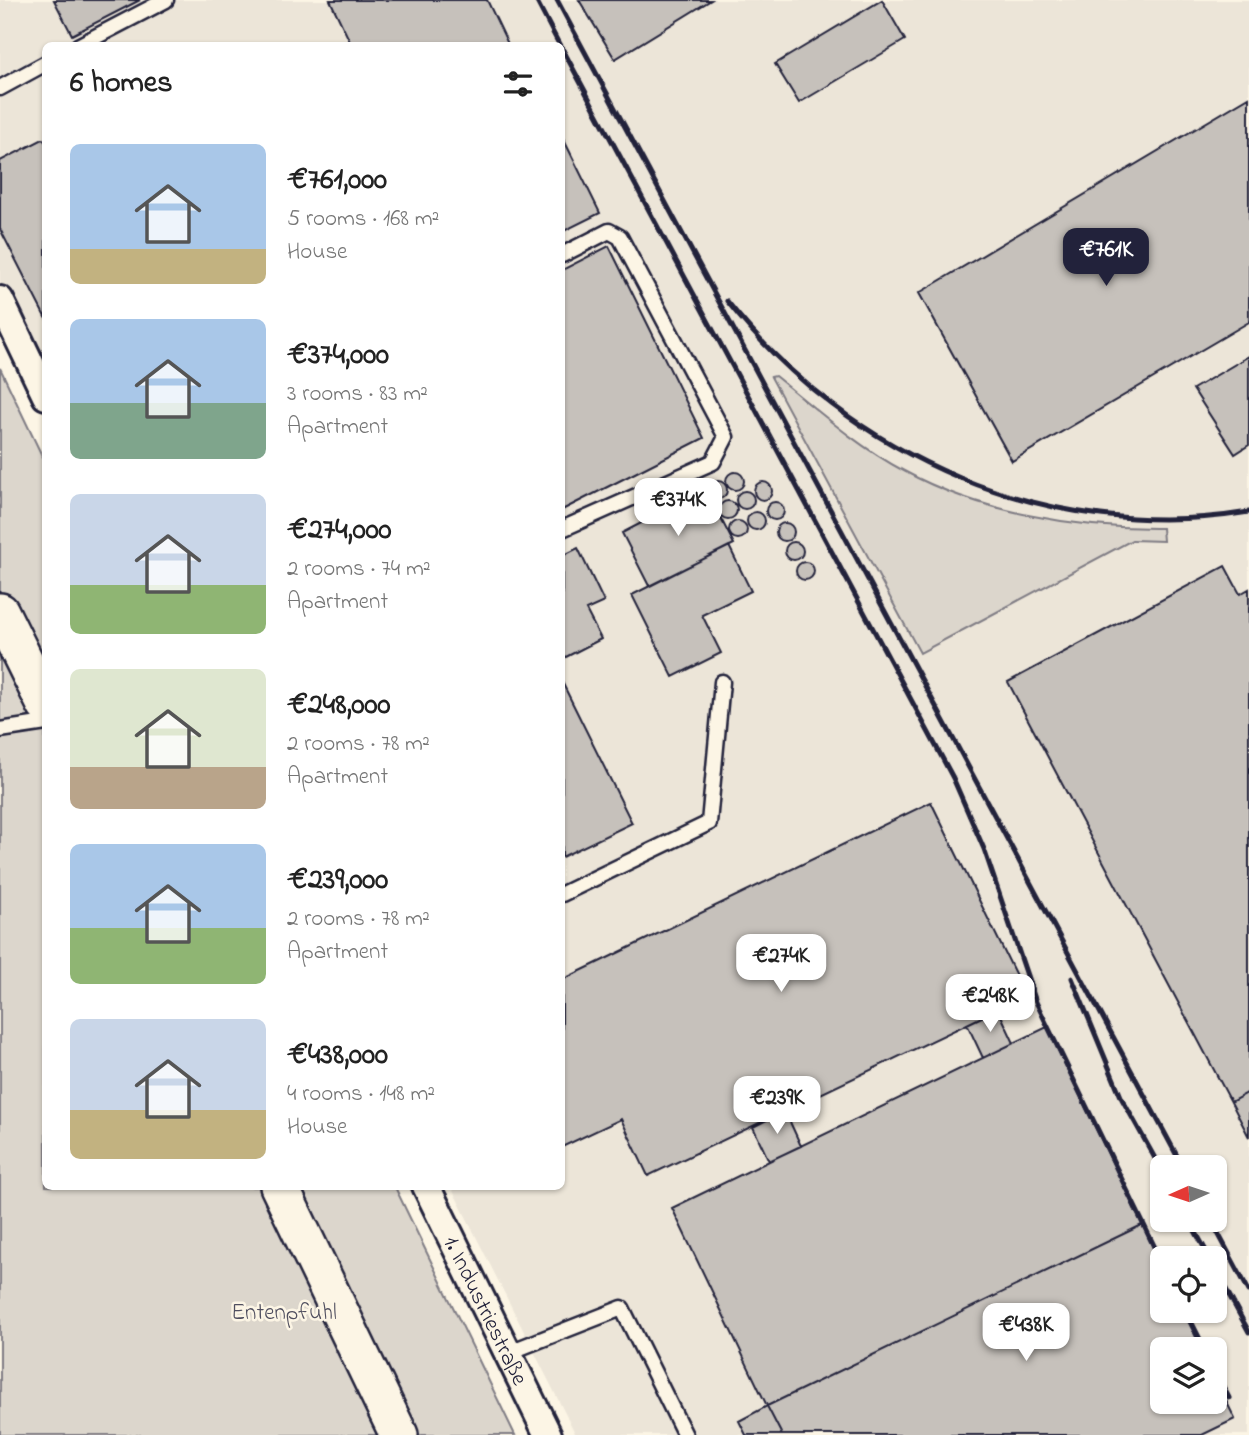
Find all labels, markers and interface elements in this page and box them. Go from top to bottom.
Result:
text: 6 homes [70,62,173,106]
icon: filters [499,65,537,103]
text: €761,000 [287,159,387,203]
icon: home [126,172,210,256]
text: 5 rooms · 168 m² [287,203,439,236]
pin: €761K [1057,229,1155,288]
text: €761K [1079,234,1133,267]
text: House [287,236,347,269]
text: €374,000 [287,334,389,378]
icon: home [126,347,210,431]
text: 3 rooms · 83 m² [287,378,428,411]
text: Apartment [287,411,388,444]
pin: €374K [629,478,727,538]
text: €374K [650,484,706,517]
text: €274,000 [287,509,392,553]
icon: home [126,522,210,606]
text: 2 rooms · 74 m² [287,553,431,586]
text: Apartment [287,586,388,619]
text: €248,000 [287,684,390,728]
icon: home [126,697,210,781]
text: 2 rooms · 78 m² [287,728,430,761]
text: Apartment [287,761,388,794]
text: €239,000 [287,859,388,903]
icon: home [126,872,210,956]
text: 2 rooms · 78 m² [287,903,430,936]
pin: €274K [732,934,830,994]
text: Apartment [287,936,388,969]
text: €274K [752,940,810,973]
pin: €248K [941,974,1039,1034]
text: €248K [962,980,1018,1013]
text: €438,000 [287,1034,388,1078]
icon: home [126,1047,210,1131]
pin: €239K [728,1076,826,1136]
text: 4 rooms · 148 m² [287,1078,435,1111]
text: €239K [749,1082,805,1115]
text: House [287,1111,347,1144]
north arrow [1150,1155,1227,1232]
map controls [1150,1155,1227,1414]
street label: 1. Industriestraße [434,1231,535,1392]
button: locate [1150,1246,1227,1323]
park label: Entenpfuhl [231,1297,337,1330]
pin: €438K [977,1304,1075,1363]
text: €438K [999,1309,1053,1342]
button: layers [1150,1337,1227,1414]

